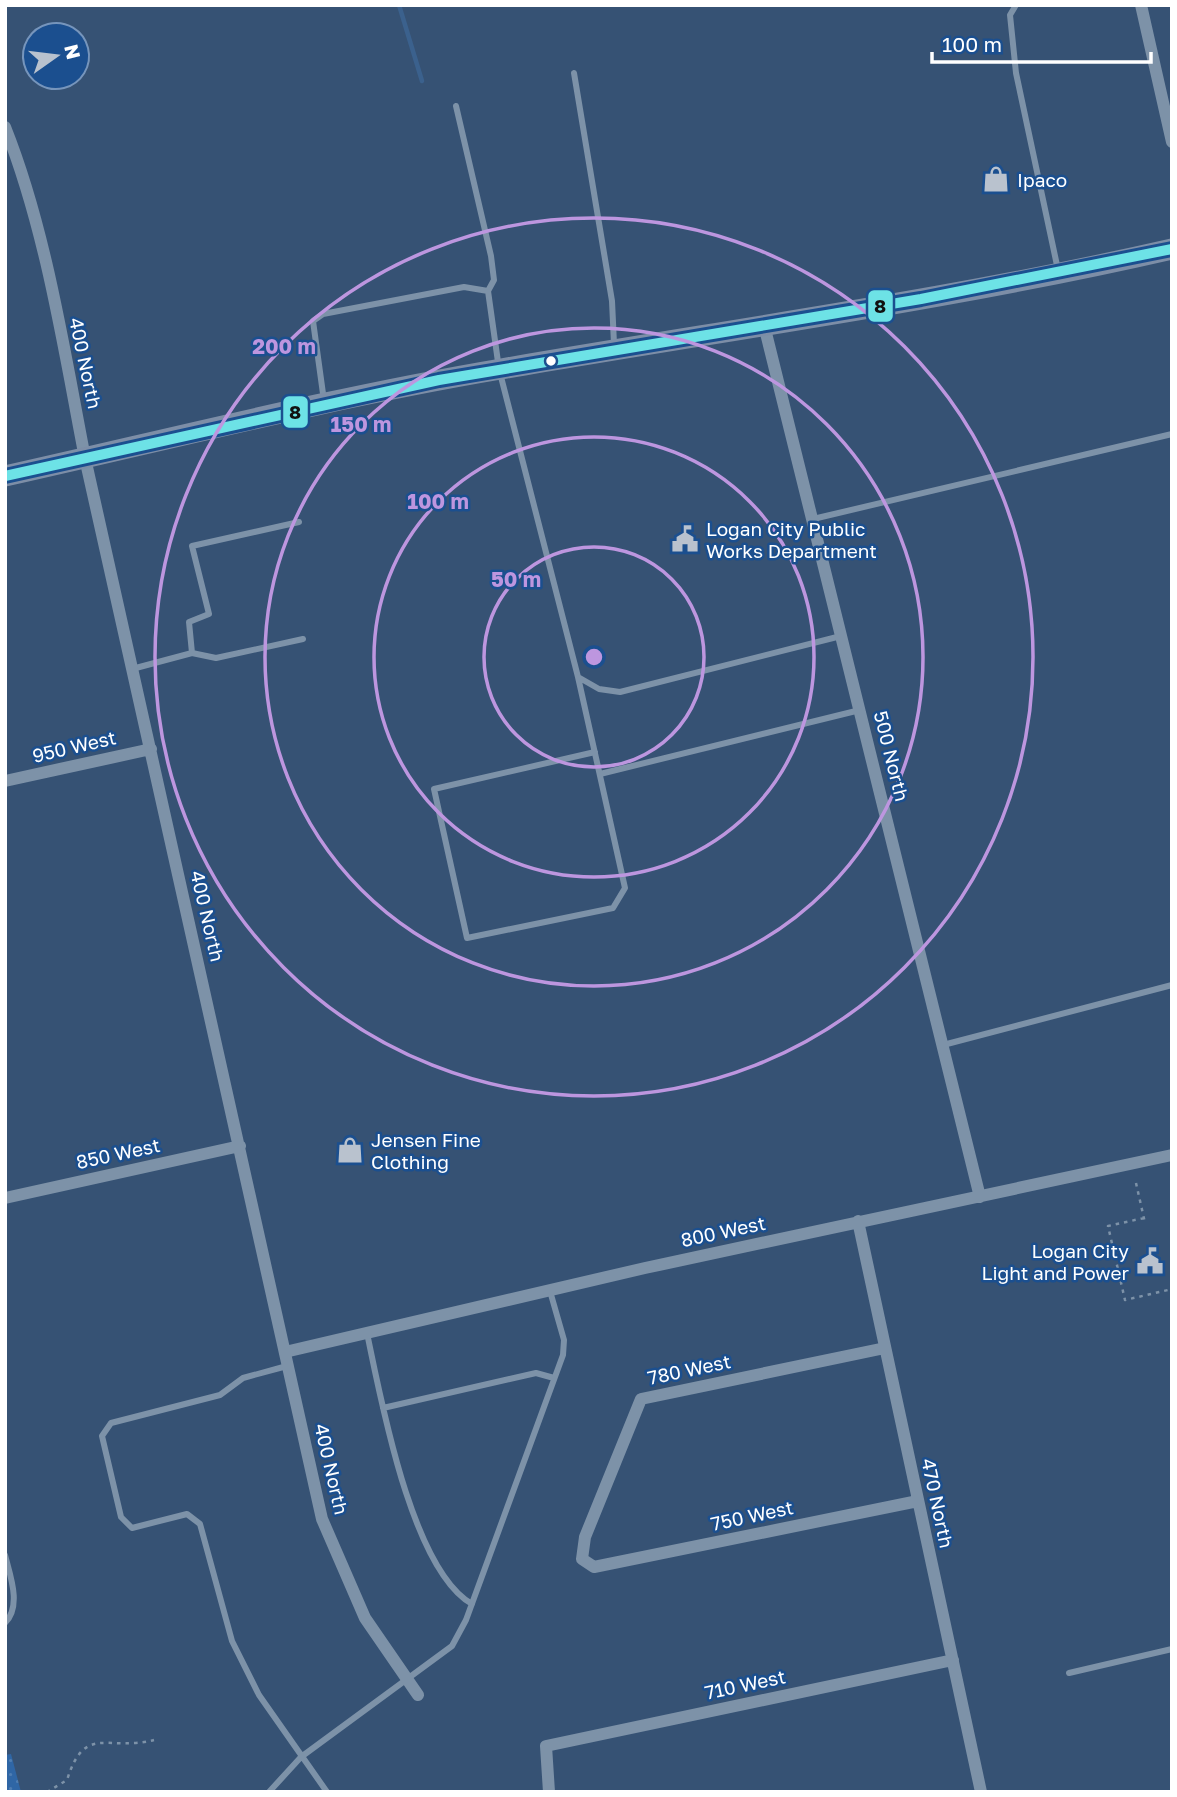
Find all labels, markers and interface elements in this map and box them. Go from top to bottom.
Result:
north arrow [21,21,91,91]
scale bar [932,21,1151,65]
text: 100 m [942,31,1002,57]
text: N [60,42,86,62]
shop icon: Ipaco [981,164,1011,194]
place label: Ipaco [1017,168,1067,191]
line badge: 8 [867,289,894,323]
text: 8 [874,294,886,317]
street label: 400 North [65,315,107,411]
text: 200 m [252,333,316,359]
unlabelled marker [544,354,558,368]
line badge: 8 [282,395,309,429]
text: 8 [289,400,301,423]
text: 150 m [331,411,391,437]
text: 100 m [407,488,469,514]
place label: Logan City Public Works Department [706,517,877,562]
public building icon: Logan City Public Works Department [670,524,700,554]
text: 50 m [491,566,541,592]
centre of rings [582,645,606,669]
street label: 500 North [870,708,914,804]
street label: 950 West [30,725,118,767]
street label: 400 North [186,868,230,964]
place label: Jensen Fine Clothing [371,1128,481,1173]
street label: 850 West [74,1133,162,1173]
shop icon: Jensen Fine Clothing [335,1135,365,1165]
street label: 800 West [679,1211,767,1251]
place label: Logan City Light and Power [982,1239,1130,1284]
public building icon: Logan City Light and Power [1135,1246,1165,1276]
street label: 780 West [645,1349,733,1389]
street label: 400 North [310,1421,354,1517]
street label: 470 North [917,1456,959,1550]
street label: 750 West [709,1495,795,1535]
street label: 710 West [703,1664,787,1704]

